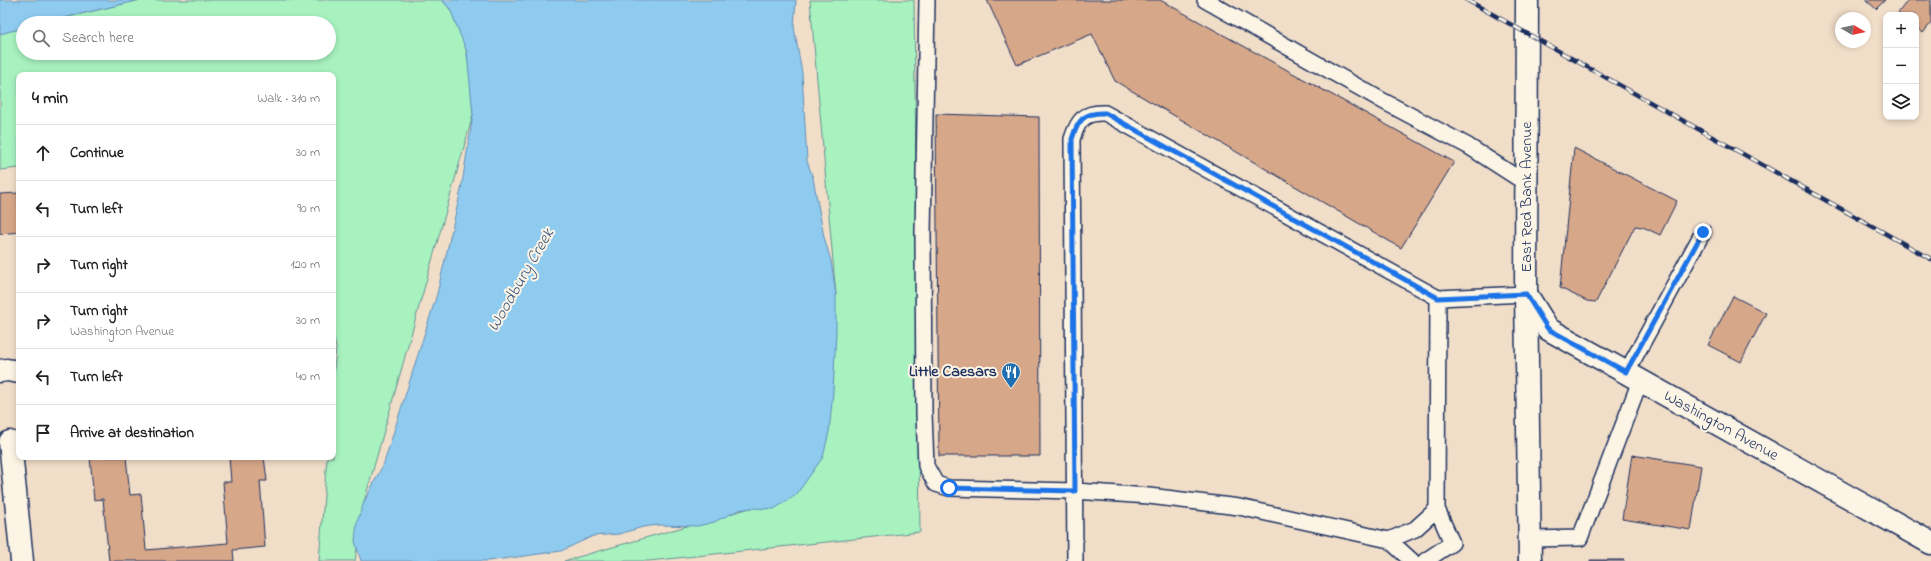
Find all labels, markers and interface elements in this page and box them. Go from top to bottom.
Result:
north arrow [1835,12,1871,48]
map controls [1883,12,1919,120]
button: + [1883,12,1919,48]
search box [16,16,336,60]
icon: search [30,27,52,49]
text: Search here [62,27,134,49]
button: − [1883,48,1919,84]
button: layers [1883,84,1919,120]
text: 4 min [32,86,68,111]
text: Walk · 310 m [257,89,320,108]
street label: East Red Bank Avenue [1515,121,1539,273]
icon: ahead [32,142,54,164]
text: Continue [70,142,124,164]
text: 30 m [296,143,320,162]
icon: left [32,198,54,220]
text: Turn left [70,198,123,220]
text: 90 m [297,199,320,218]
water label: Woodbury Creek [481,222,562,337]
route end [1694,223,1712,241]
icon: right [32,254,54,276]
text: Turn right [70,254,128,276]
text: 120 m [290,255,320,274]
text: Turn right [70,300,128,322]
icon: right [32,310,54,332]
text: 30 m [296,311,320,330]
text: Washington Avenue [70,322,174,341]
place label: Little Caesars [909,360,997,384]
restaurant icon: Little Caesars [1000,361,1022,389]
icon: left [32,366,54,388]
text: Turn left [70,366,123,388]
text: 40 m [296,367,320,386]
street label: Washington Avenue [1659,384,1784,468]
icon: arrive [32,422,54,444]
text: Arrive at destination [70,422,194,444]
route start [940,479,958,497]

